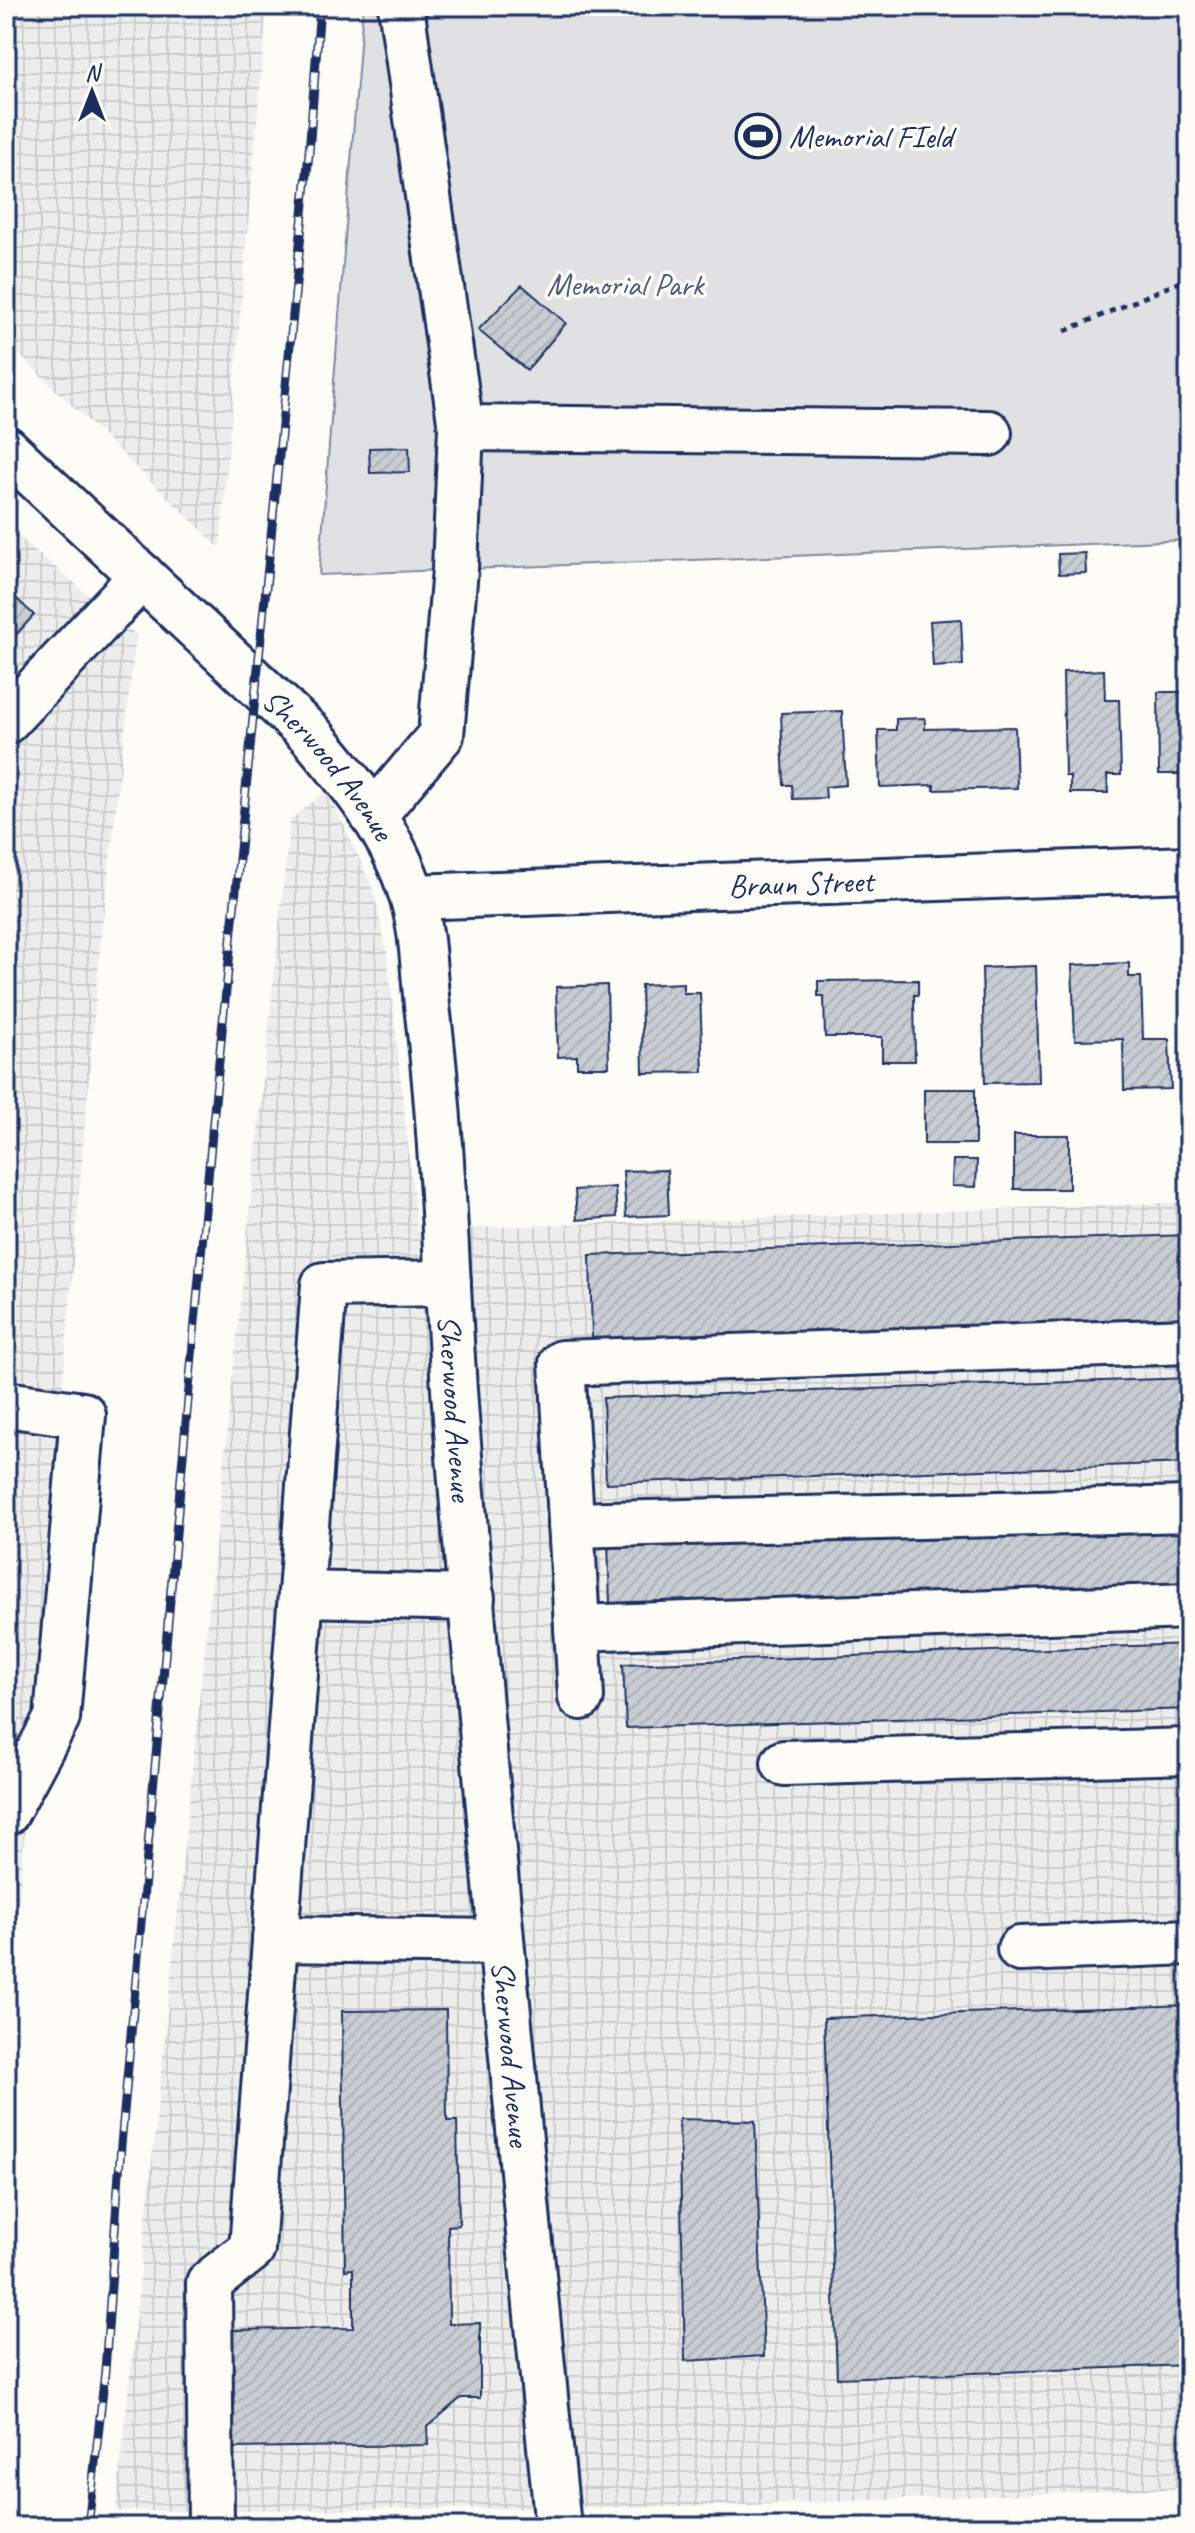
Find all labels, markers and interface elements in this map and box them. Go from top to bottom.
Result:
north arrow [52,52,132,132]
text: N [85,59,102,87]
sports icon: Memorial FIeld [734,112,782,160]
place label: Memorial FIeld [789,116,958,157]
park label: Memorial Park [547,264,706,305]
street label: Sherwood Avenue [254,680,406,849]
street label: Braun Street [728,860,877,906]
street label: Sherwood Avenue [429,1314,483,1505]
street label: Sherwood Avenue [482,1959,541,2151]

